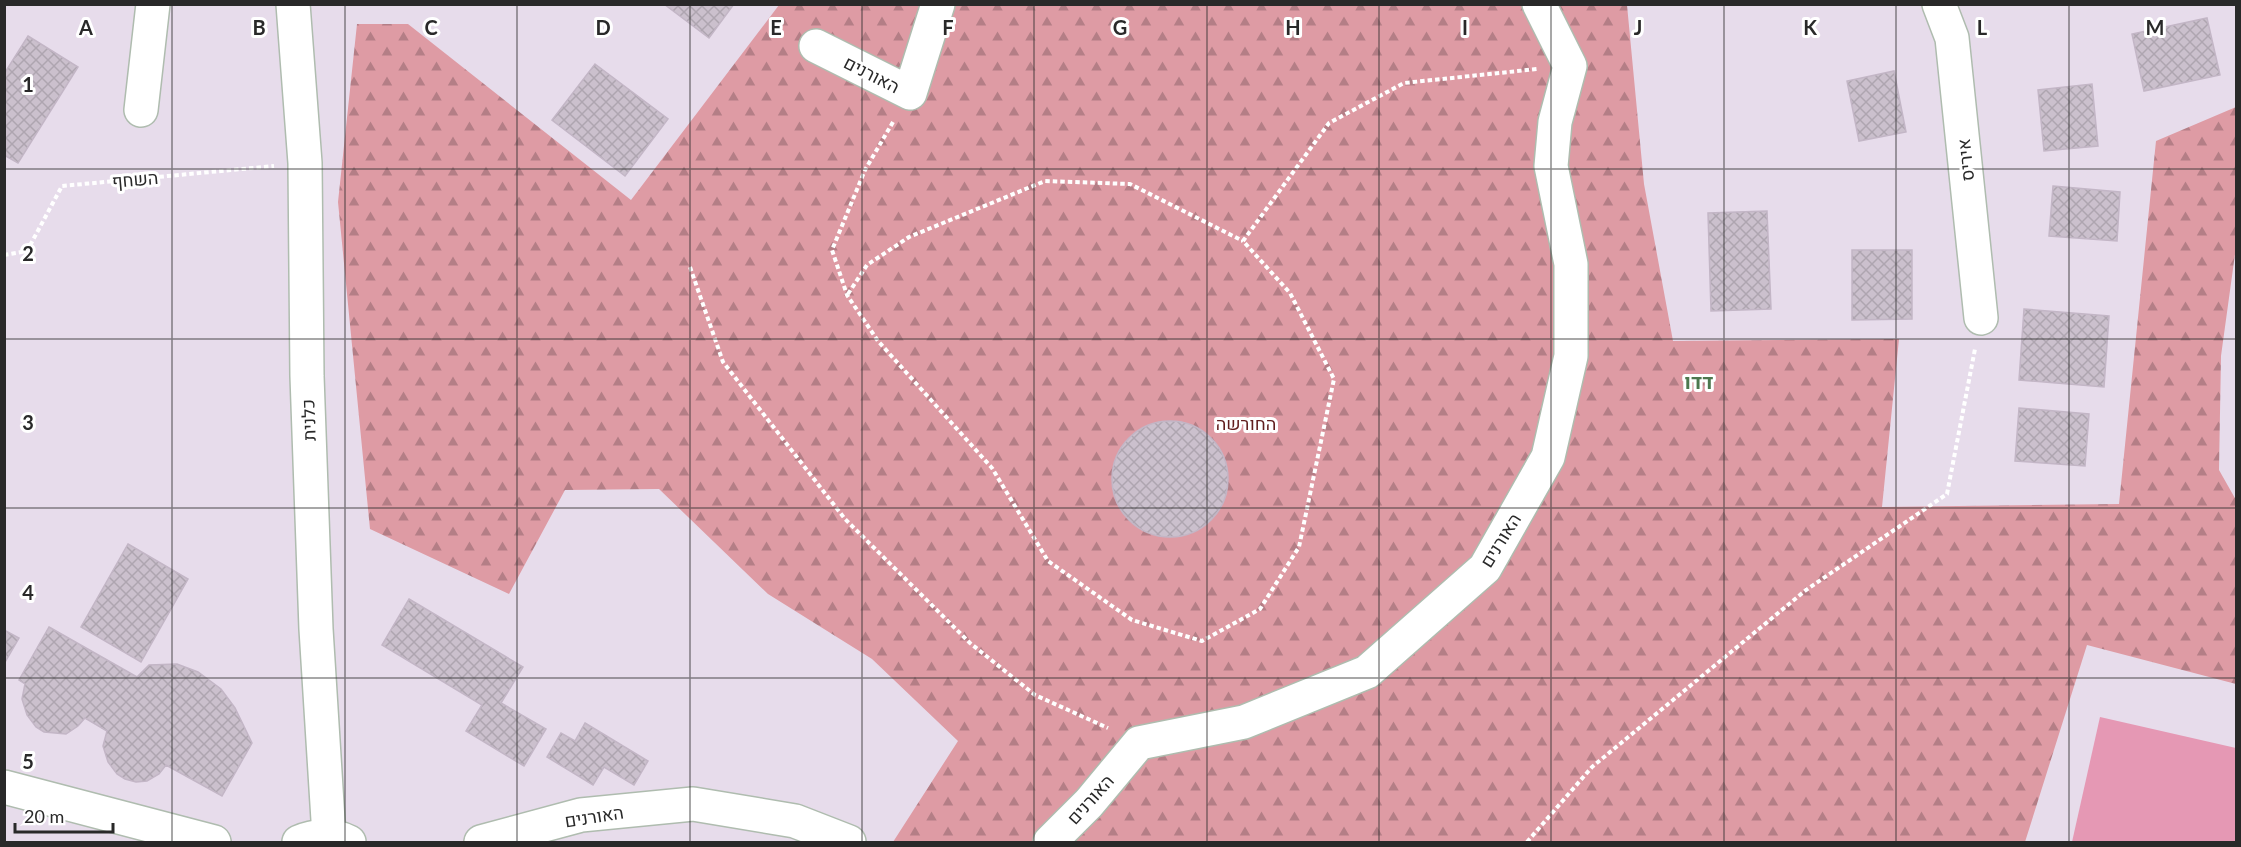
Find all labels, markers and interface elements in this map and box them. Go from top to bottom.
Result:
text: A [78,15,93,39]
text: B [252,15,266,39]
text: C [424,15,438,39]
text: D [595,15,611,39]
text: E [770,15,782,39]
text: F [942,15,954,39]
text: G [1113,15,1127,39]
text: H [1285,15,1301,39]
text: I [1462,15,1468,39]
text: J [1634,15,1642,39]
text: K [1803,15,1817,39]
text: L [1977,15,1988,39]
text: M [2146,15,2164,39]
street label: האורנים [840,51,904,97]
text: 1 [22,72,34,96]
street label: איריס [1952,138,1978,182]
street label: השחף [111,166,159,192]
text: 2 [22,241,34,265]
district label: דדו [1685,369,1713,393]
street label: כלנית [296,399,320,441]
text: 3 [22,410,34,434]
park label: החורשה [1216,412,1276,434]
street label: האורנים [1475,509,1525,571]
text: 4 [22,580,34,604]
text: 5 [22,749,34,773]
street label: האורנים [1062,769,1118,829]
scale bar [15,796,112,834]
street label: האורנים [563,800,625,832]
text: 20 m [24,805,64,827]

